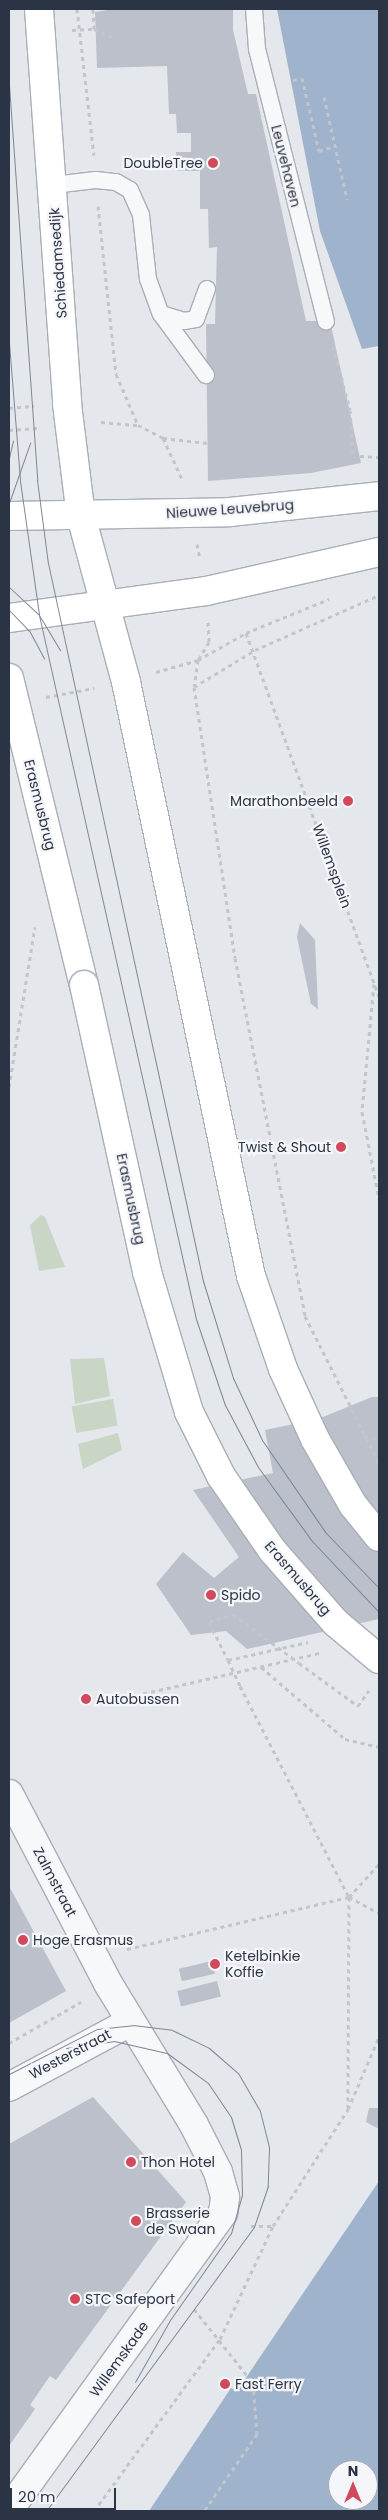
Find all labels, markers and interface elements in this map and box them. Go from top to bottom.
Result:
street label: Leuvehaven [268,123,304,209]
place label: DoubleTree [123,155,203,171]
marker: DoubleTree [207,157,219,169]
street label: Schiedamsedijk [46,207,70,319]
street label: Nieuwe Leuvebrug [165,496,295,522]
street label: Erasmusbrug [21,758,59,852]
place label: Marathonbeeld [230,793,338,809]
marker: Marathonbeeld [342,795,354,807]
street label: Willemsplein [309,822,355,910]
place label: Twist & Shout [238,1139,331,1155]
marker: Twist & Shout [335,1141,347,1153]
street label: Erasmusbrug [113,1152,149,1246]
street label: Erasmusbrug [261,1537,335,1619]
place label: Spido [221,1587,261,1603]
marker: Spido [205,1589,217,1601]
place label: Autobussen [96,1691,179,1707]
marker: Autobussen [80,1693,92,1705]
street label: Zalmstraat [30,1844,80,1920]
place label: Hoge Erasmus [33,1932,133,1948]
marker: Hoge Erasmus [17,1934,29,1946]
place label: Ketelbinkie Koffie [225,1948,300,1980]
marker: Ketelbinkie Koffie [209,1958,221,1970]
street label: Westerstraat [26,2025,114,2083]
place label: Thon Hotel [141,2154,215,2170]
marker: Thon Hotel [125,2156,137,2168]
place label: Brasserie de Swaan [146,2205,215,2238]
marker: Brasserie de Swaan [130,2215,142,2227]
place label: STC Safeport [85,2291,175,2307]
marker: STC Safeport [69,2293,81,2305]
street label: Willemskade [86,2318,152,2400]
place label: Fast Ferry [235,2376,302,2392]
marker: Fast Ferry [219,2378,231,2390]
north arrow [328,2460,378,2510]
text: N [348,2461,358,2481]
scale bar [12,2478,119,2510]
text: 20 m [18,2486,56,2507]

